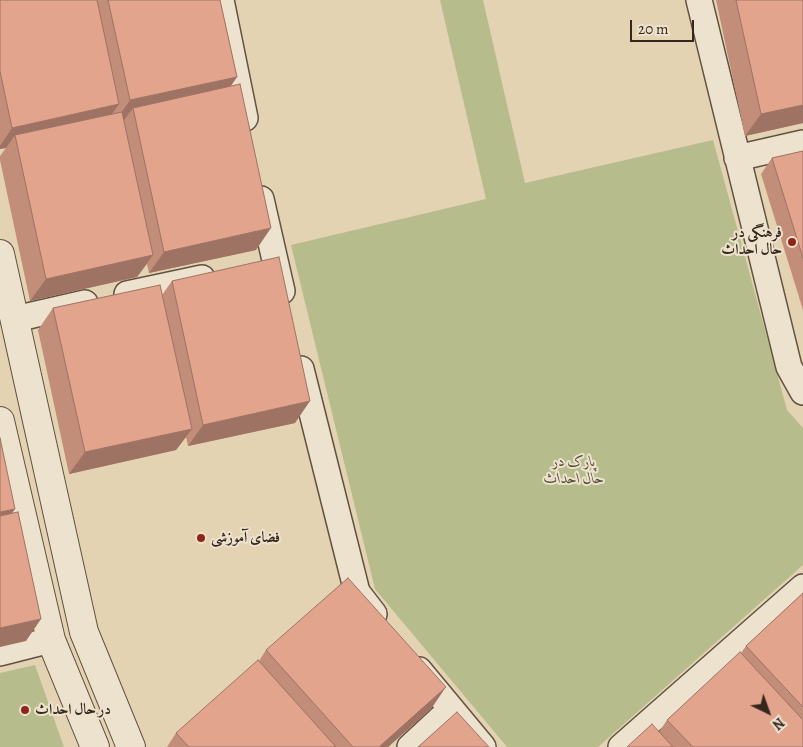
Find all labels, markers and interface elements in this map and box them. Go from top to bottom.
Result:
scale bar [633,10,697,42]
text: 20 m [638,19,669,39]
place label: فرهنگی در حال احداث [721,224,782,259]
marker: فرهنگی در حال احداث [786,236,798,248]
park label: پارک در حال احداث [544,453,604,488]
place label: فضای آموزشی [211,529,280,547]
marker: فضای آموزشی [195,532,207,544]
north arrow [743,687,793,737]
place label: در حال احداث [35,701,111,719]
marker: در حال احداث [19,704,31,716]
text: N [768,713,789,734]

